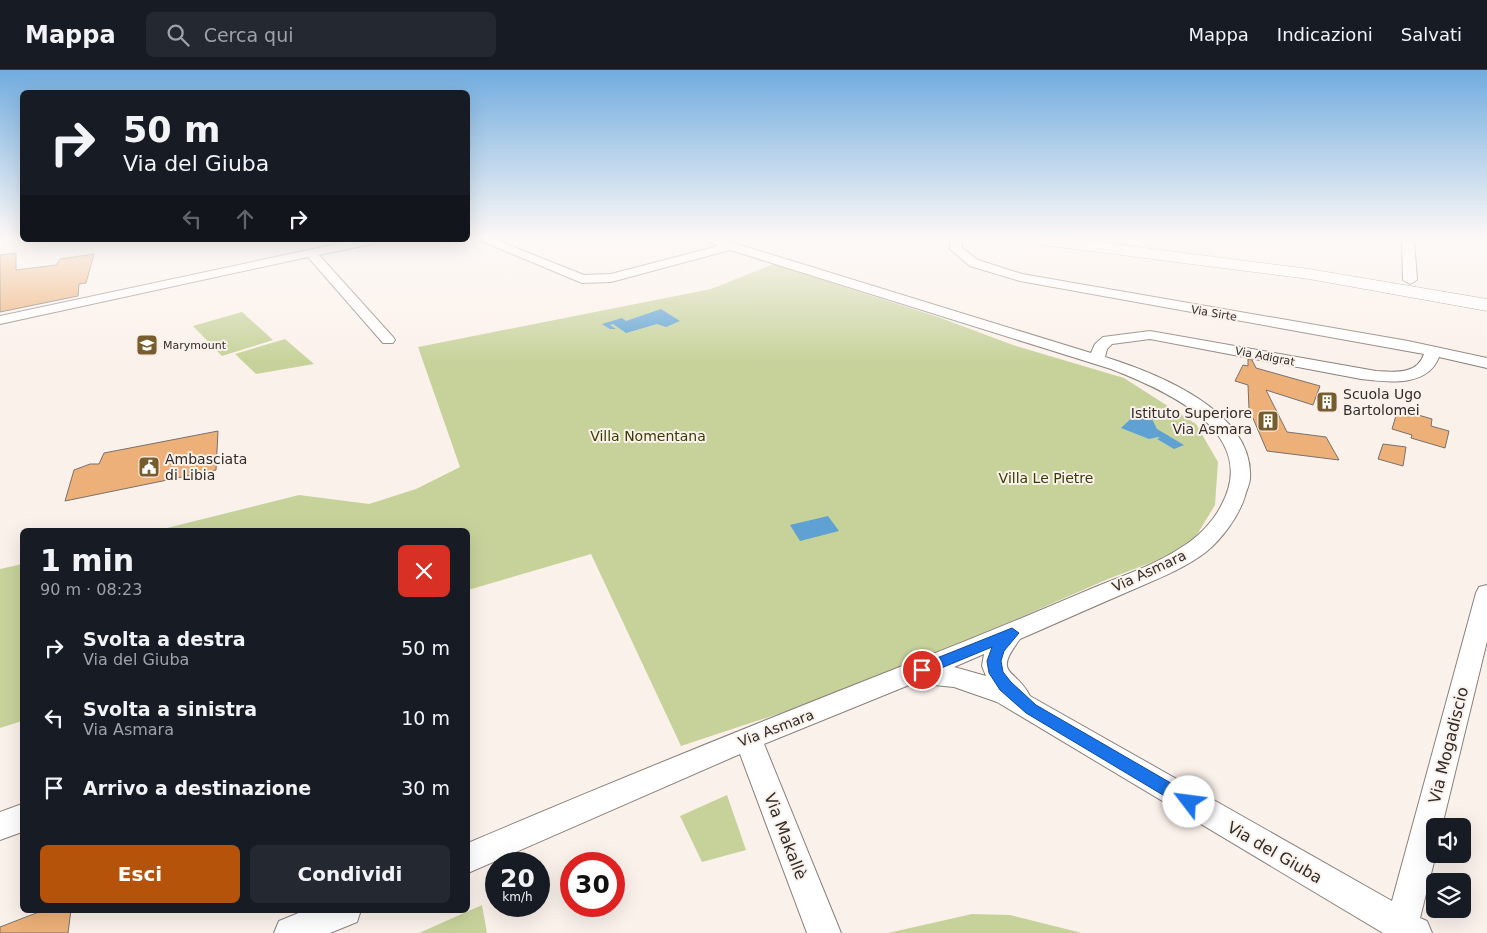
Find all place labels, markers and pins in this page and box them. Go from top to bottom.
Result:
school or university icon: Marymount [135,333,159,357]
place label: Marymount [163,339,227,352]
place label: Scuola Ugo Bartolomei [1343,386,1422,418]
building icon: Scuola Ugo Bartolomei [1315,390,1339,414]
place label: Istituto Superiore Via Asmara [1131,405,1252,437]
building icon: Istituto Superiore Via Asmara [1256,409,1280,433]
place label: Ambasciata di Libia [165,451,247,483]
public building icon: Ambasciata di Libia [137,455,161,479]
pin [901,649,943,691]

